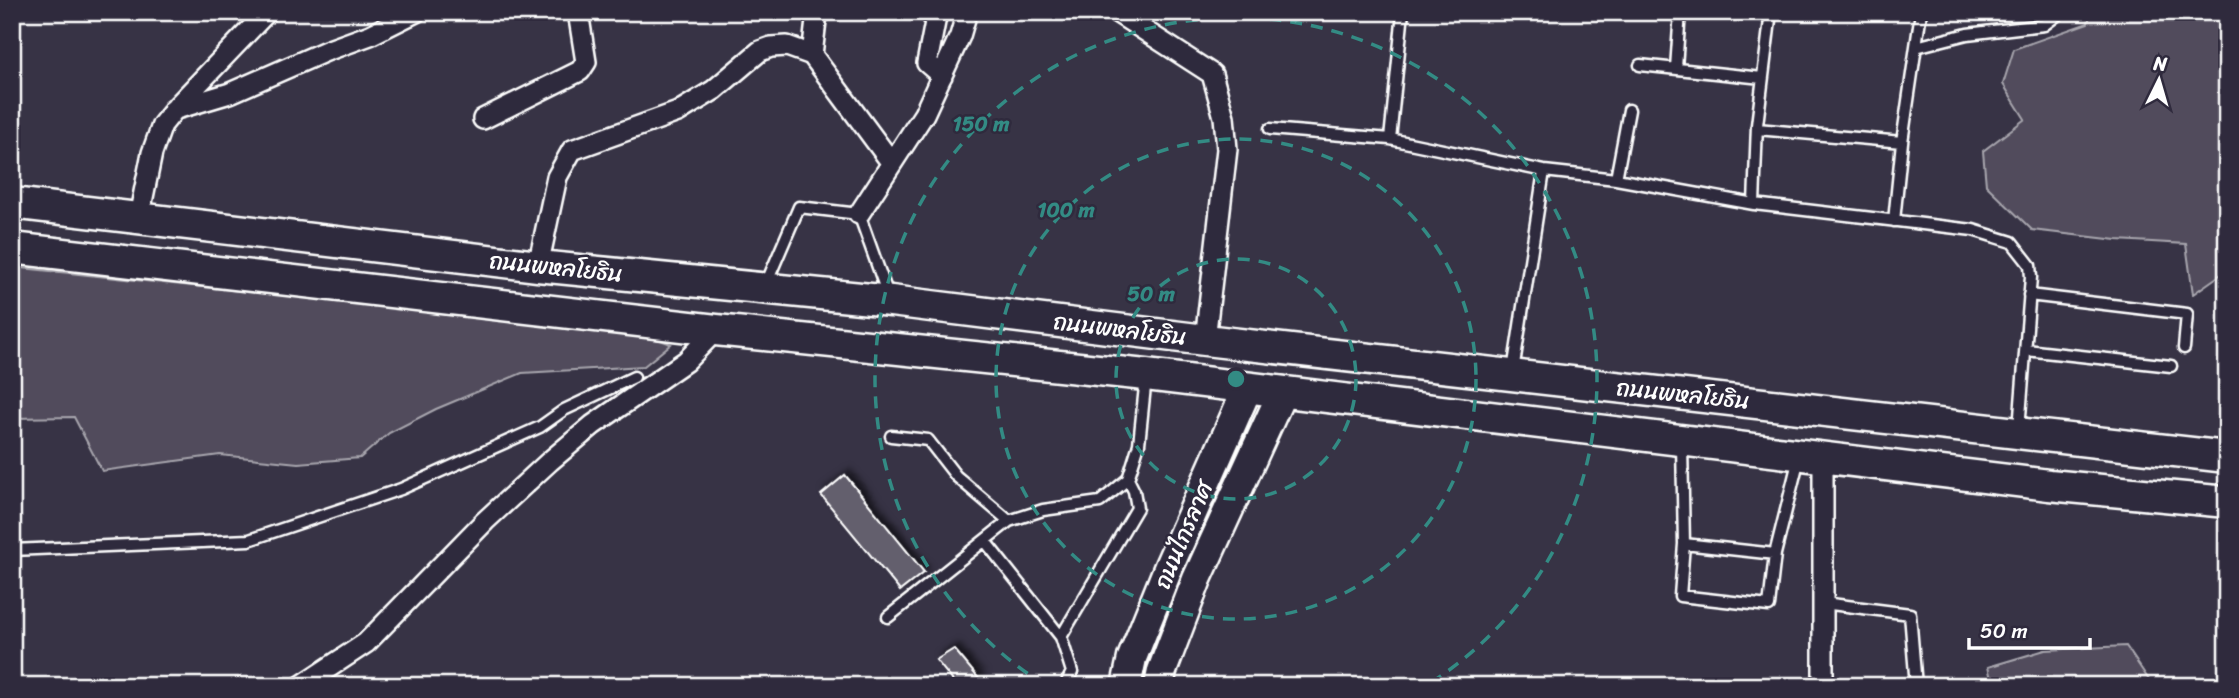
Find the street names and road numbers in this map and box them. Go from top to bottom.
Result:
street label: ถนนพหลโยธิน [487,240,625,295]
street label: ถนนพหลโยธิน [1051,301,1189,358]
street label: ถนนพหลโยธิน [1614,367,1752,422]
street label: ถนนไกรลาศ [1142,472,1226,596]

